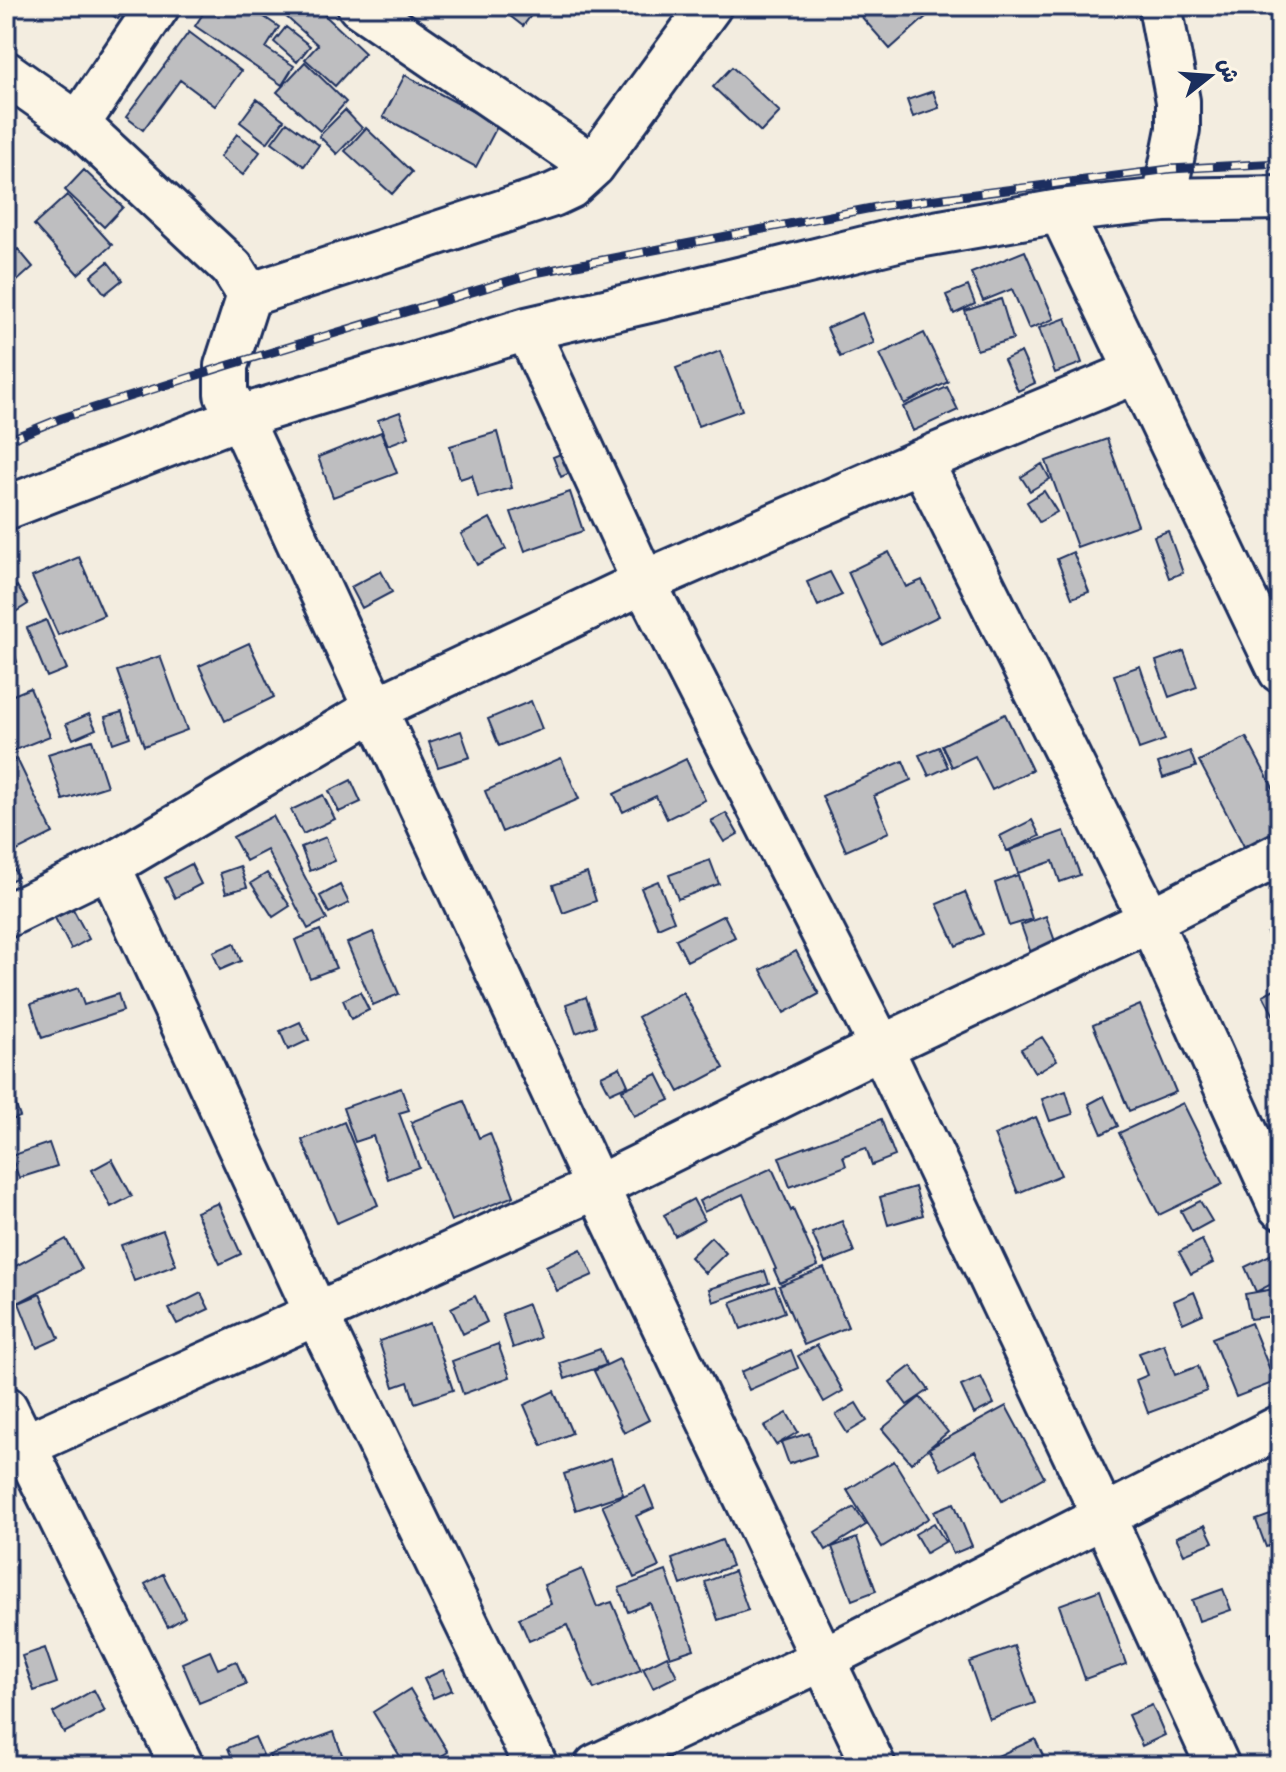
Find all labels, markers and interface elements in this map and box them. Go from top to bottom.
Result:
north arrow [1170,36,1250,116]
text: ش [1211,54,1246,86]

